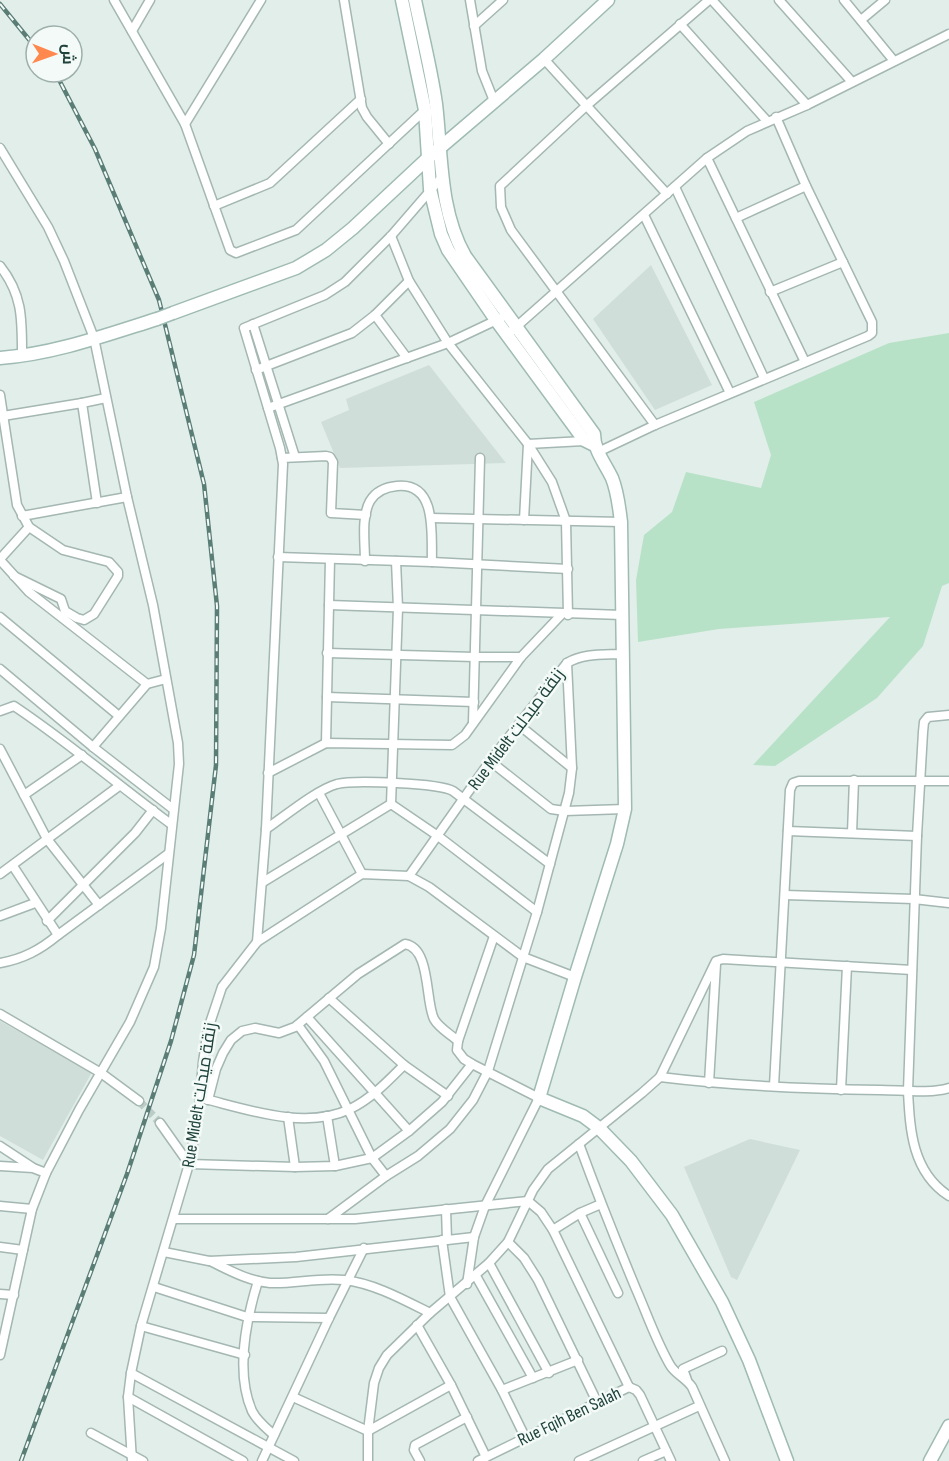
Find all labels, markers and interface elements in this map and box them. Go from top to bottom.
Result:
north arrow [24,24,84,84]
text: ش [58,44,77,65]
street label: Rue Midelt زنقة ميدلت [464,664,569,794]
street label: Rue Midelt زنقة ميدلت [178,1021,221,1169]
street label: Rue Fqih Ben Salah [514,1382,624,1451]

